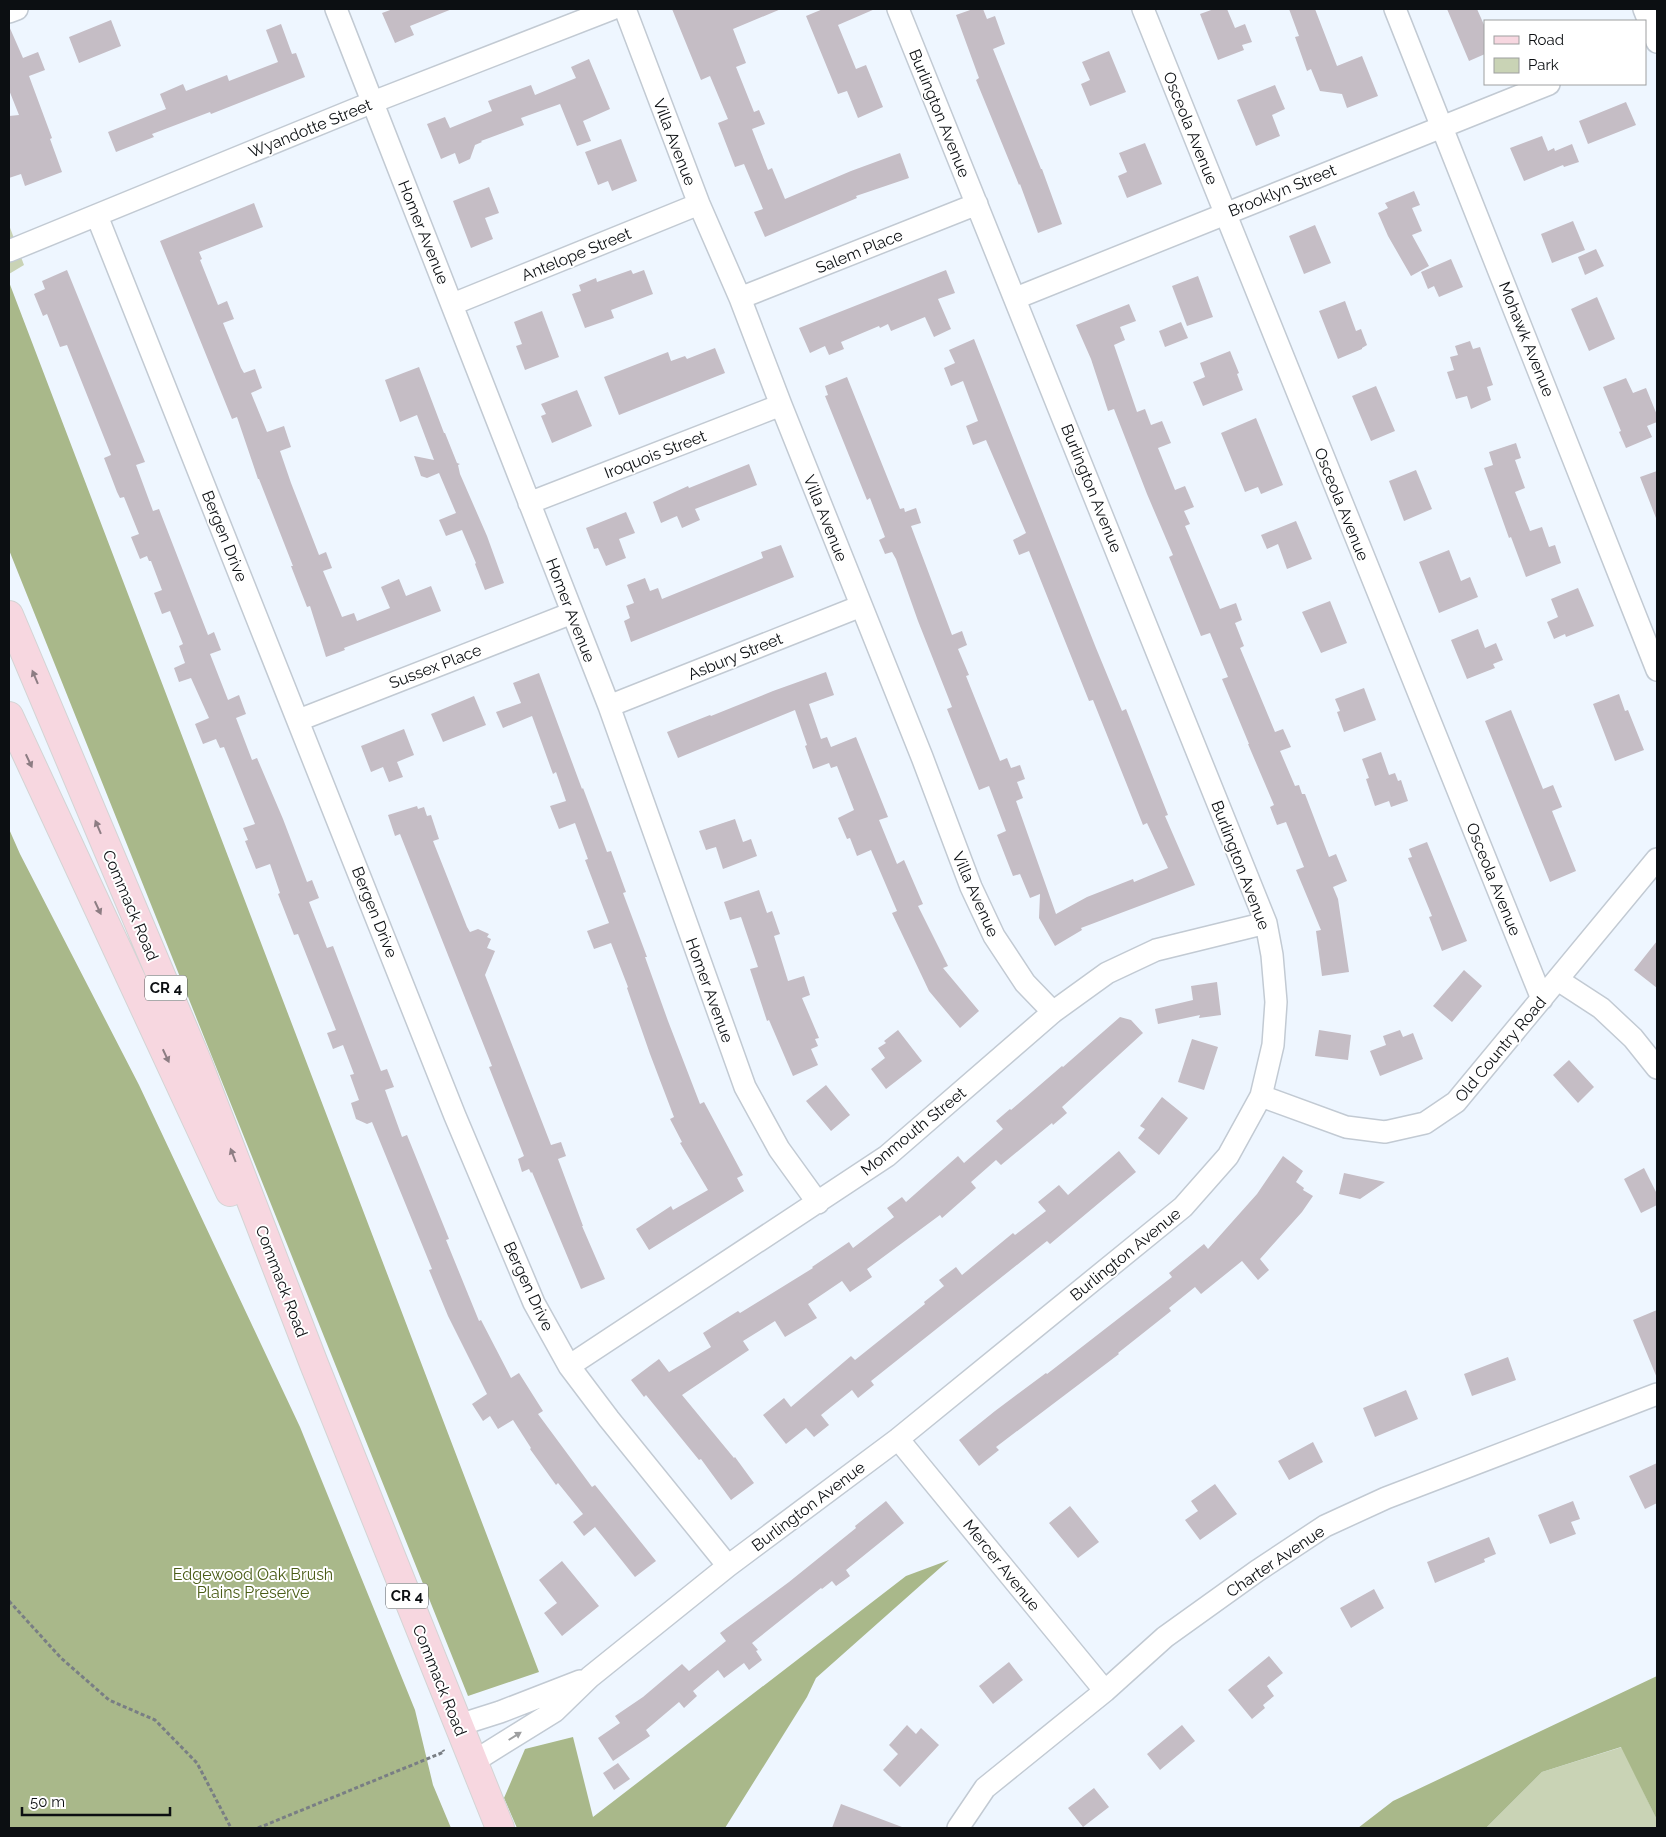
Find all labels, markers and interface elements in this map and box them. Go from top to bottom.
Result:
legend [1484,20,1646,85]
text: Road [1528,31,1564,49]
street label: Burlington Avenue [905,46,974,180]
text: Park [1528,56,1559,74]
street label: Osceola Avenue [1159,69,1222,187]
street label: Wyandotte Street [246,95,375,162]
street label: Villa Avenue [649,96,700,188]
street label: Brooklyn Street [1226,160,1339,221]
street label: Homer Avenue [394,178,453,287]
street label: Antelope Street [519,224,634,285]
street label: Salem Place [813,225,905,278]
street label: Mohawk Avenue [1495,279,1558,400]
street label: Burlington Avenue [1057,421,1126,555]
street label: Iroquois Street [602,426,709,483]
street label: Osceola Avenue [1310,445,1373,563]
street label: Villa Avenue [800,472,851,564]
street label: Bergen Drive [198,488,251,584]
street label: Homer Avenue [542,555,599,665]
street label: Asbury Street [685,629,786,684]
street label: Sussex Place [386,640,484,693]
one-way arrow [31,669,39,684]
one-way arrow [26,754,34,768]
street label: Burlington Avenue [1207,798,1274,932]
one-way arrow [94,820,102,834]
street label: Osceola Avenue [1462,820,1525,938]
street label: Commack Road [99,847,162,963]
street label: Villa Avenue [948,849,1003,940]
street label: Bergen Drive [348,864,401,960]
one-way arrow [94,901,102,915]
street label: Homer Avenue [682,935,737,1045]
road number: CR 4 [145,976,187,1000]
street label: Old Country Road [1451,993,1550,1106]
one-way arrow [162,1048,170,1063]
street label: Monmouth Street [857,1083,970,1180]
one-way arrow [229,1148,237,1162]
street label: Burlington Avenue [1066,1204,1184,1305]
street label: Commack Road [251,1223,312,1340]
street label: Bergen Drive [500,1239,558,1334]
street label: Burlington Avenue [748,1458,869,1555]
street label: Mercer Avenue [959,1516,1044,1615]
street label: Charter Avenue [1223,1522,1328,1601]
park label: Edgewood Oak Brush Plains Preserve [173,1565,333,1602]
road number: CR 4 [386,1584,428,1608]
street label: Commack Road [409,1622,471,1739]
one-way arrow [508,1732,521,1741]
scale bar [22,1784,170,1816]
text: 50 m [30,1793,65,1811]

